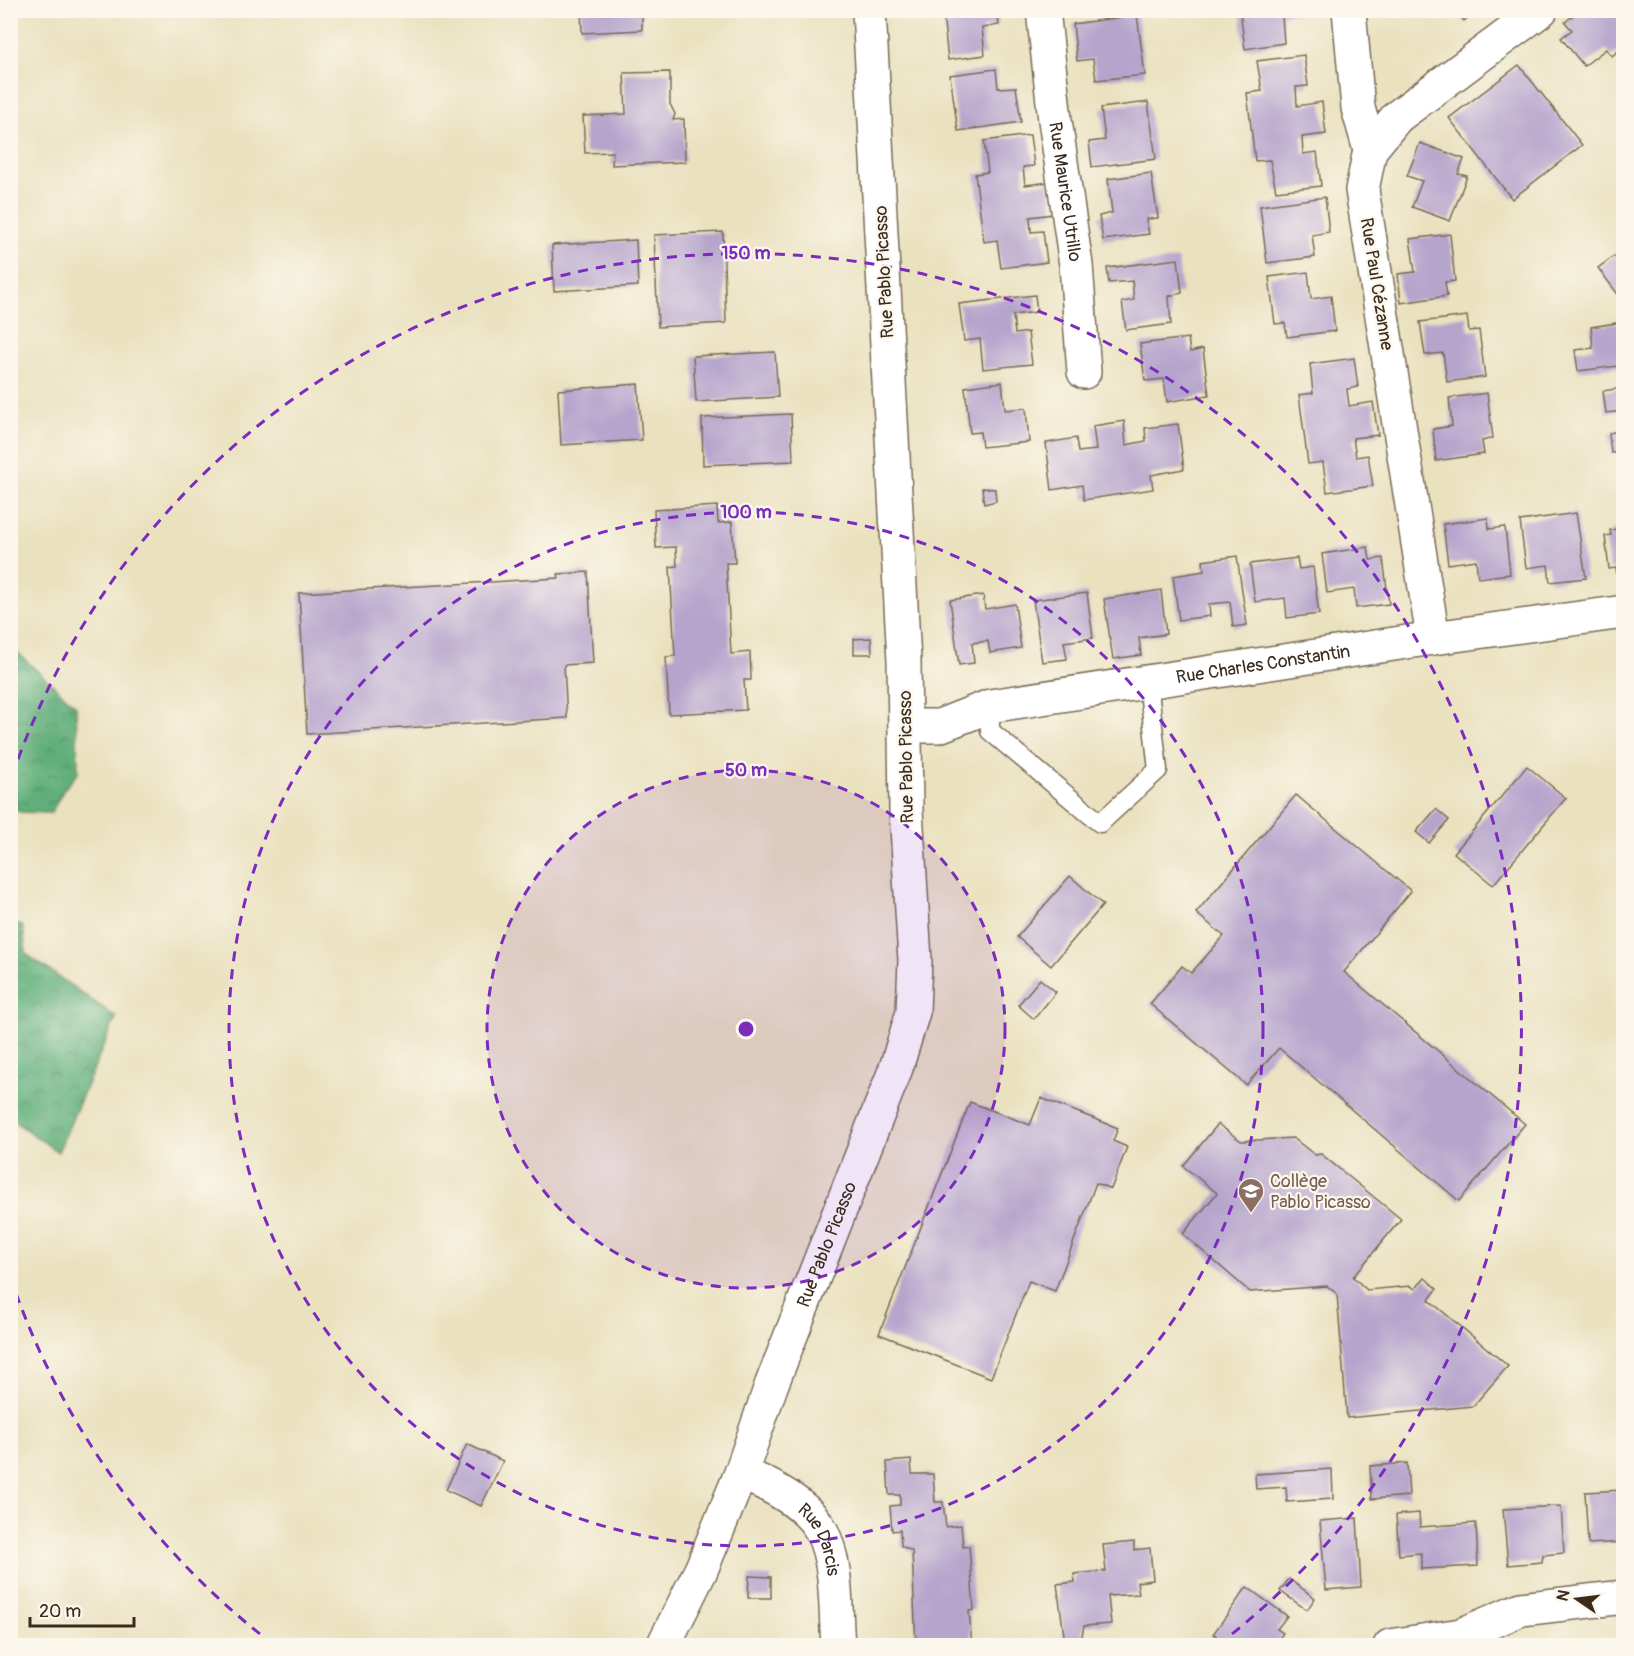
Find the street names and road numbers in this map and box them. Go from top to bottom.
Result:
street label: Rue Maurice Utrillo [1043,120,1086,263]
street label: Rue Pablo Picasso [870,205,899,339]
street label: Rue Paul Cézanne [1355,216,1398,352]
street label: Rue Charles Constantin [1174,640,1352,689]
street label: Rue Pablo Picasso [894,690,919,824]
street label: Rue Pablo Picasso [792,1178,862,1311]
street label: Rue Darcis [793,1498,845,1577]

